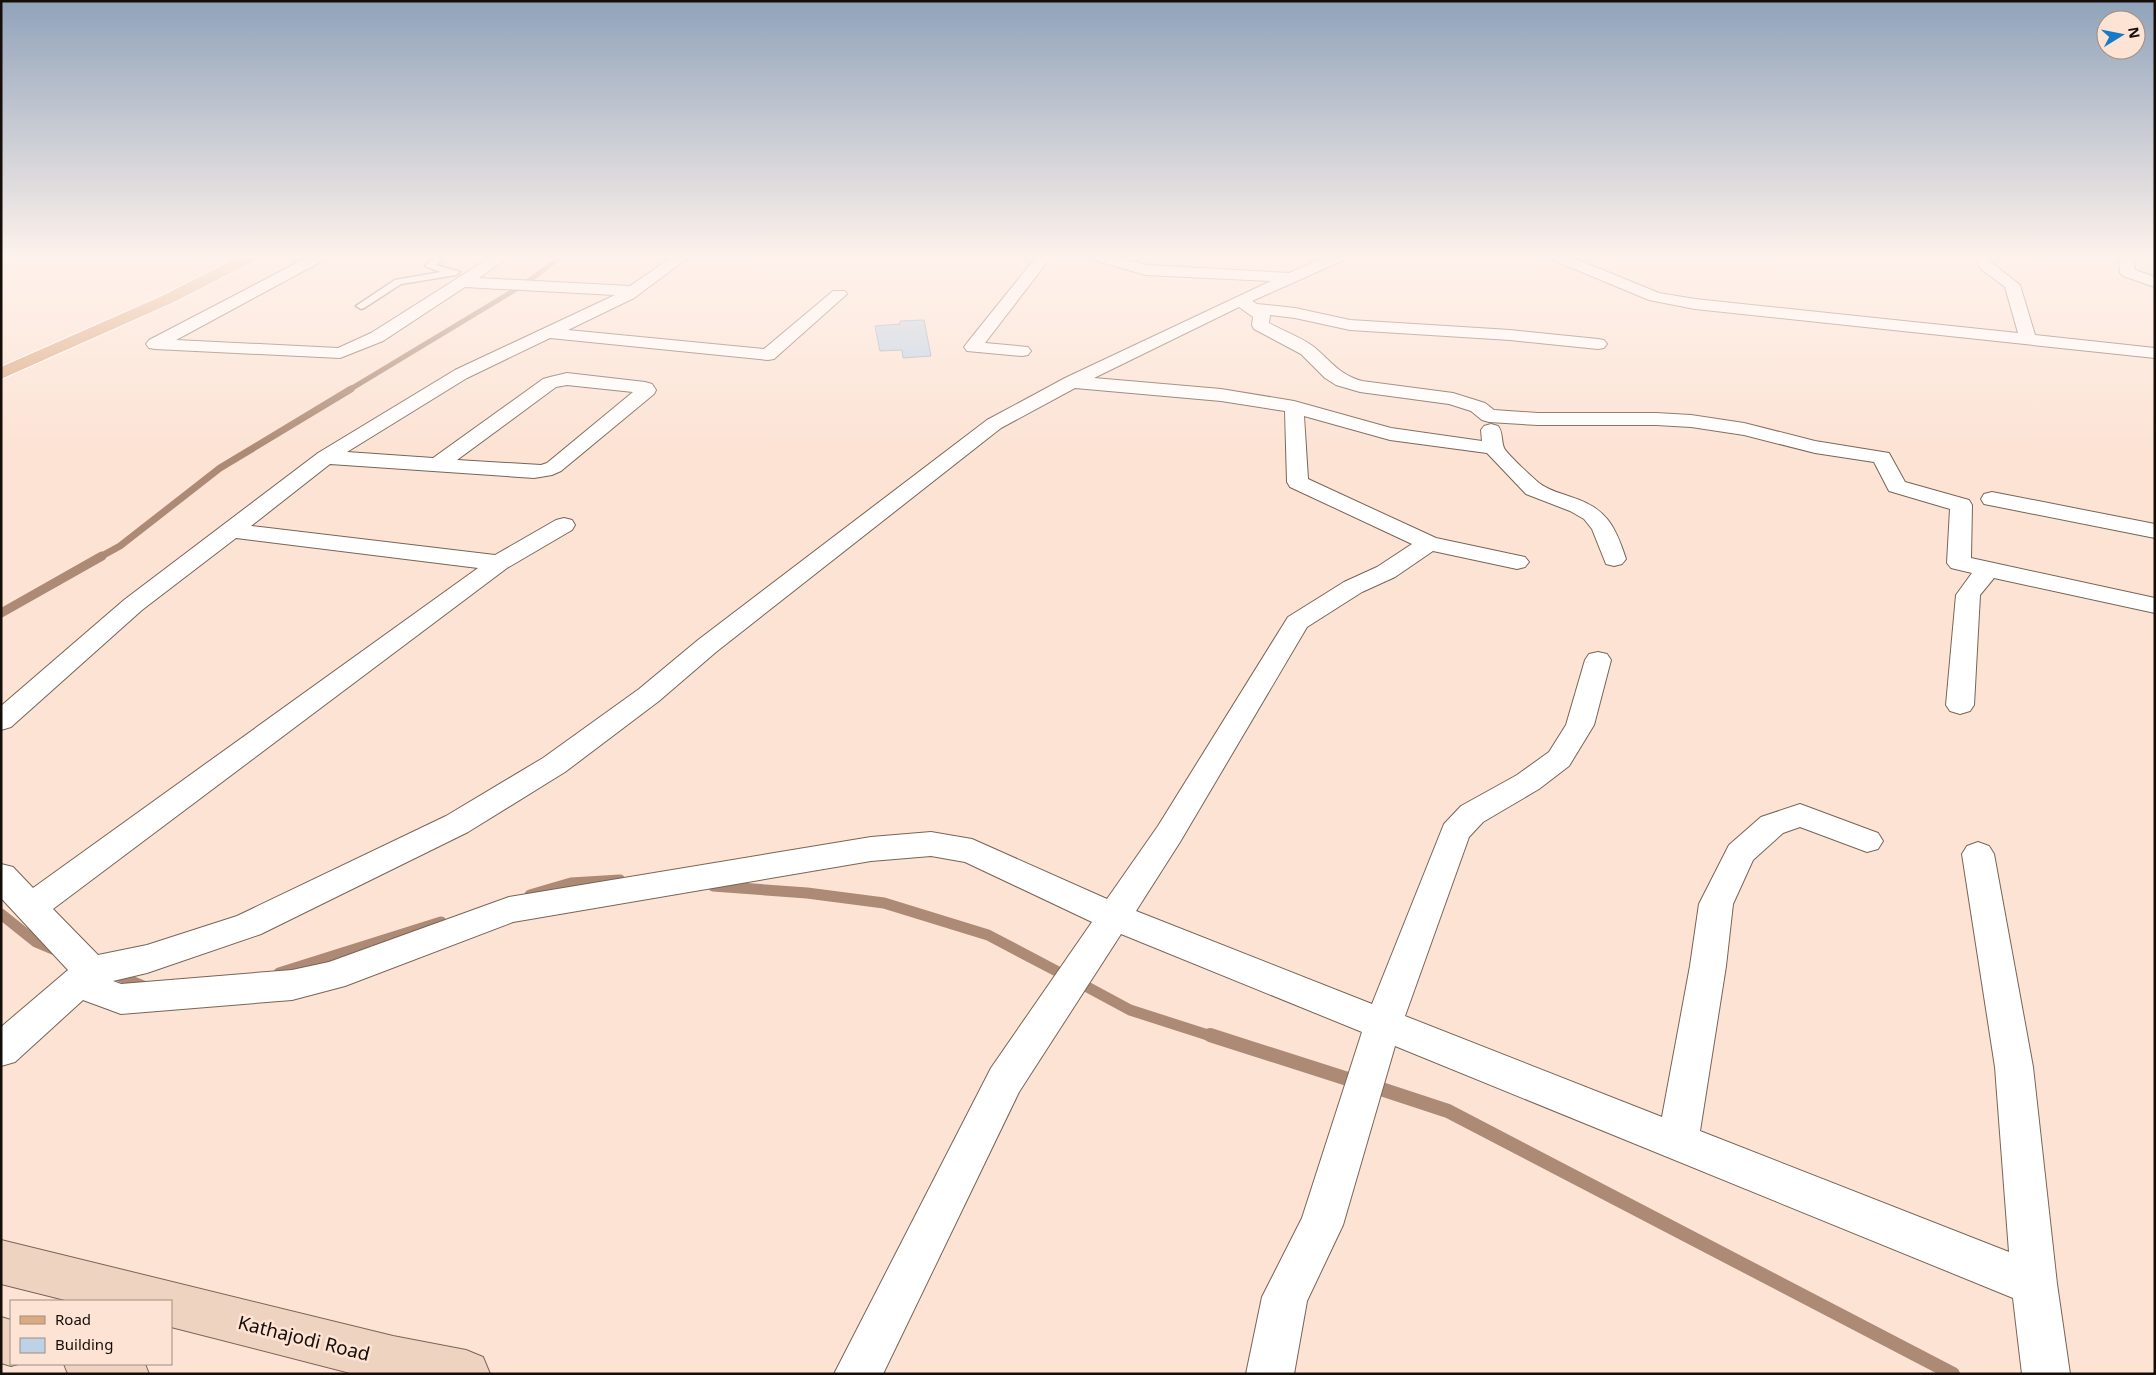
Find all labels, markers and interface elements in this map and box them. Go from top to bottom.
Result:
north arrow [2096,10,2146,60]
text: N [2124,25,2145,40]
legend [10,1300,172,1365]
text: Road [55,1309,91,1329]
street label: Kathajodi Road [235,1309,373,1367]
text: Building [55,1334,113,1354]

